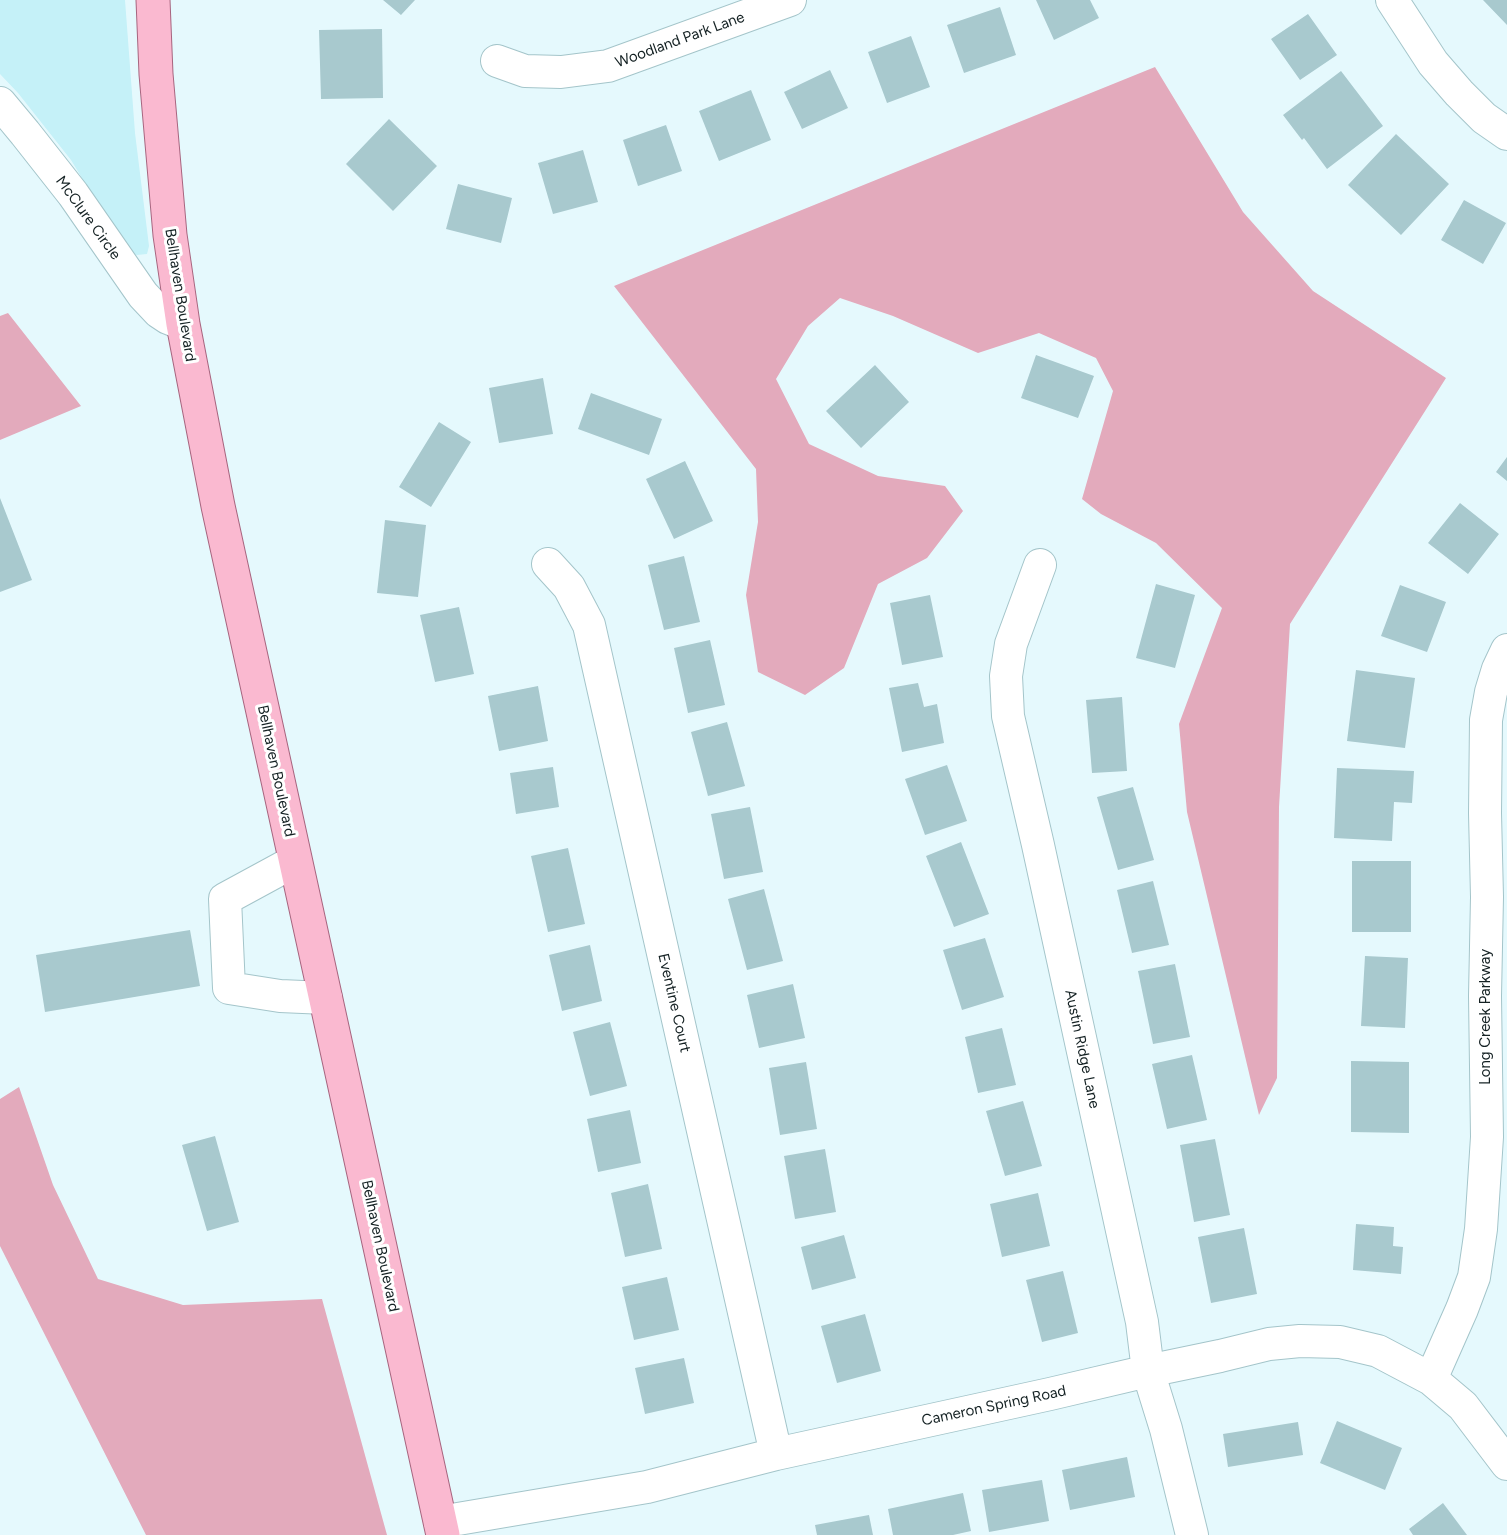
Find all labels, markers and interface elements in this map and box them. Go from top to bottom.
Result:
street label: Woodland Park Lane [613,8,747,72]
street label: McClure Circle [52,173,124,263]
street label: Bellhaven Boulevard [161,227,199,363]
street label: Bellhaven Boulevard [253,703,299,839]
street label: Long Creek Parkway [1477,949,1495,1085]
street label: Eventine Court [654,952,694,1054]
street label: Austin Ridge Lane [1061,988,1103,1110]
street label: Bellhaven Boulevard [357,1178,403,1314]
street label: Cameron Spring Road [920,1382,1068,1430]

